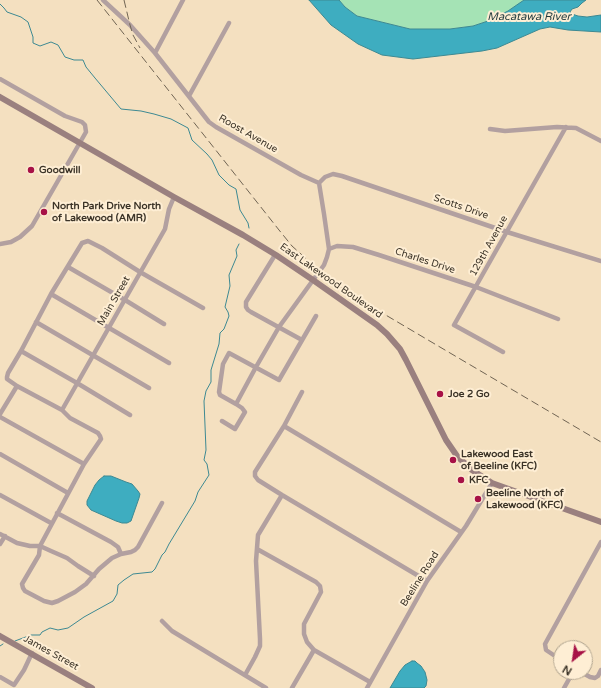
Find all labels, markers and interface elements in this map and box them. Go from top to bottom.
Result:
water label: Macatawa River [487,10,571,24]
street label: Roost Avenue [216,112,280,156]
place label: Goodwill [39,164,80,176]
marker: Goodwill [26,165,36,175]
street label: Scotts Drive [432,192,490,222]
place label: North Park Drive North of Lakewood (AMR) [52,200,161,224]
marker: North Park Drive North of Lakewood (AMR) [39,207,49,217]
street label: 129th Avenue [467,214,511,278]
street label: East Lakewood Boulevard [277,241,385,321]
street label: Charles Drive [393,246,457,276]
street label: Main Street [95,274,133,328]
place label: Joe 2 Go [448,388,490,400]
marker: Joe 2 Go [435,389,445,399]
place label: Lakewood East of Beeline (KFC) [461,448,537,472]
marker: Lakewood East of Beeline (KFC) [448,455,458,465]
place label: KFC [469,474,489,486]
marker: KFC [456,475,466,485]
place label: Beeline North of Lakewood (KFC) [486,487,564,510]
marker: Beeline North of Lakewood (KFC) [473,494,483,504]
street label: Beeline Road [398,549,442,609]
street label: James Street [21,633,81,673]
north arrow [553,640,593,680]
text: N [560,662,574,678]

